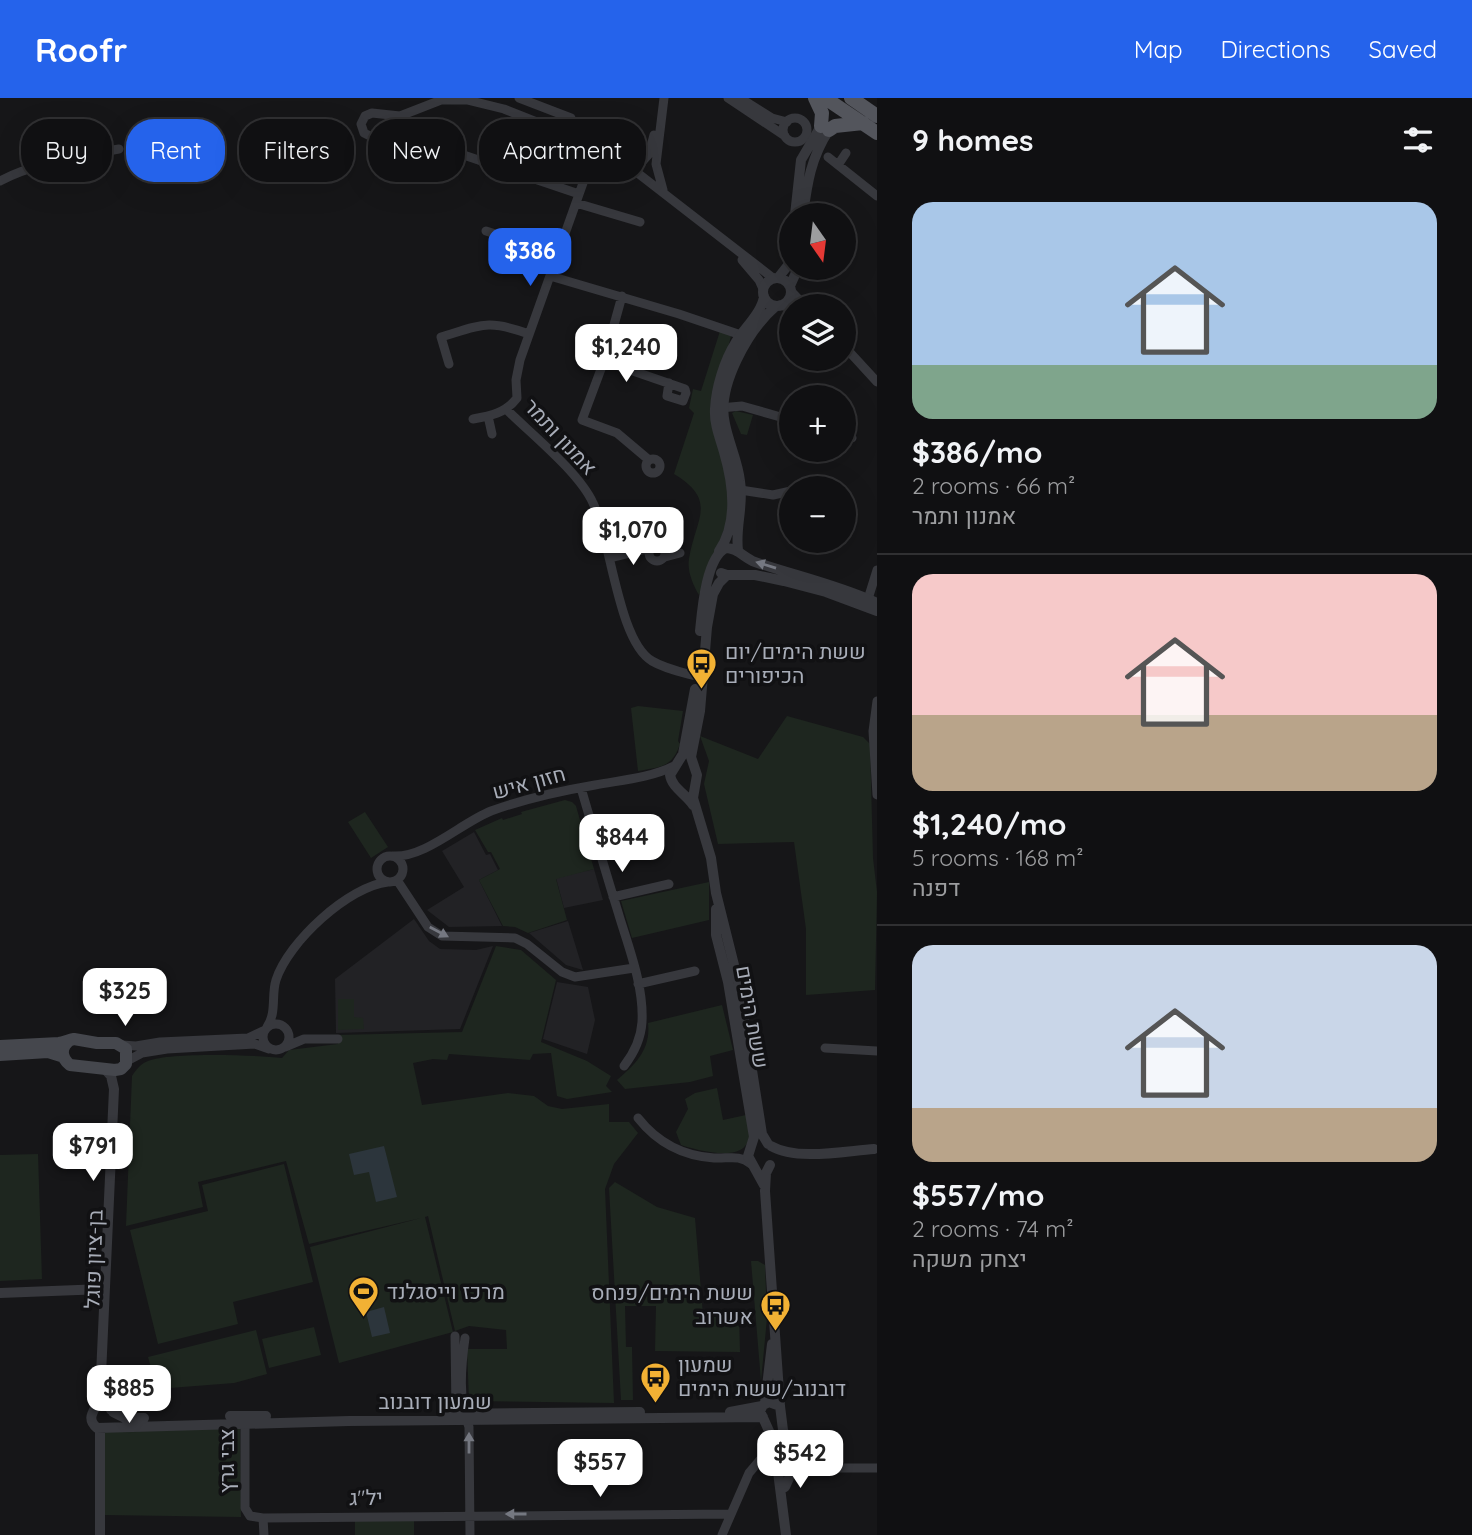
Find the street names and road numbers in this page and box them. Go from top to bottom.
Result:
street label: אמנון ותמר [519,393,603,480]
street label: חזון איש [489,760,568,804]
street label: ששת הימים [731,963,775,1070]
street label: בן-ציון פוגל [78,1209,108,1309]
street label: שמעון דובנוב [378,1388,492,1414]
street label: צבי גרץ [213,1429,239,1493]
street label: יל"ג [349,1484,383,1510]

